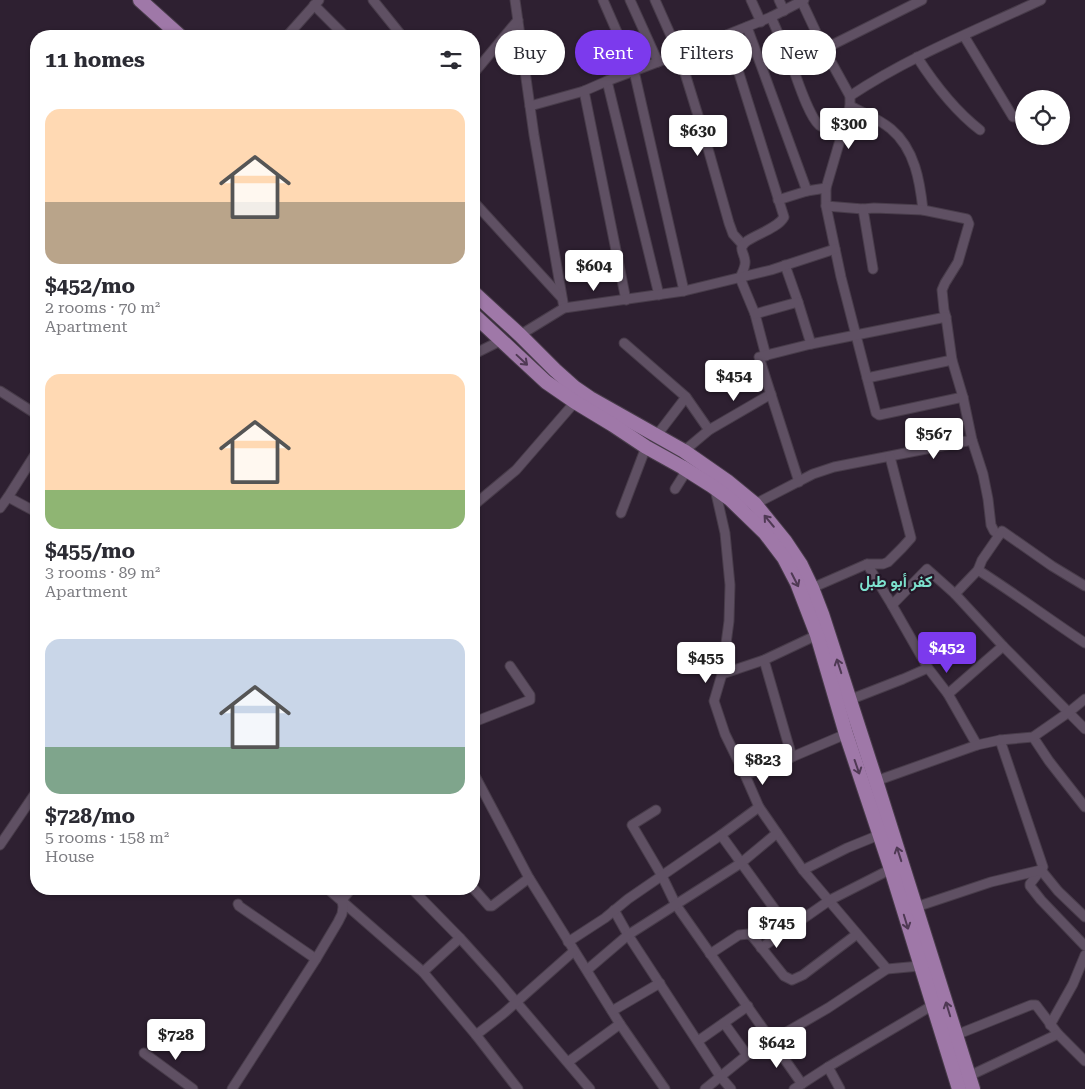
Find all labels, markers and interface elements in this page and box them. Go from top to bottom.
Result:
chip: Buy [495,30,565,75]
chip: Rent [575,30,651,75]
chip: Filters [661,30,752,75]
chip: New [762,30,836,75]
icon: filters [437,46,465,74]
text: 11 homes [45,48,145,72]
map controls [1015,90,1070,145]
button: locate [1015,90,1070,145]
pin: $300 [819,108,879,150]
pin: $630 [668,114,728,157]
text: $300 [831,114,867,133]
text: $630 [680,121,716,140]
icon: home [210,142,300,232]
pin: $604 [564,250,624,292]
text: $604 [576,256,612,275]
text: $452/mo [45,274,135,298]
text: 2 rooms · 70 m² [45,298,160,317]
text: Apartment [45,317,128,336]
one-way arrow [515,355,528,366]
pin: $454 [704,360,764,402]
text: $454 [716,366,752,385]
icon: home [210,407,300,497]
pin: $567 [904,418,964,460]
text: $567 [916,424,952,443]
one-way arrow [764,515,775,528]
text: $455/mo [45,539,135,563]
text: 3 rooms · 89 m² [45,563,160,582]
one-way arrow [790,572,800,587]
district label: كفر أبو طبل [860,572,932,592]
text: Apartment [45,582,128,601]
pin: $452 [917,632,977,674]
text: $452 [929,638,965,657]
pin: $455 [676,642,736,684]
text: $455 [688,648,724,667]
one-way arrow [833,658,843,674]
icon: home [210,672,300,762]
pin: $823 [733,744,793,786]
text: $823 [745,750,781,769]
one-way arrow [853,759,862,774]
text: $728/mo [45,804,135,828]
text: 5 rooms · 158 m² [45,828,169,847]
one-way arrow [894,846,904,862]
text: House [45,847,94,866]
pin: $745 [747,906,807,949]
text: $745 [759,913,795,932]
one-way arrow [902,913,912,929]
one-way arrow [942,1002,952,1018]
pin: $728 [146,1018,206,1061]
text: $728 [158,1025,194,1044]
pin: $642 [747,1026,807,1069]
text: $642 [759,1033,795,1052]

